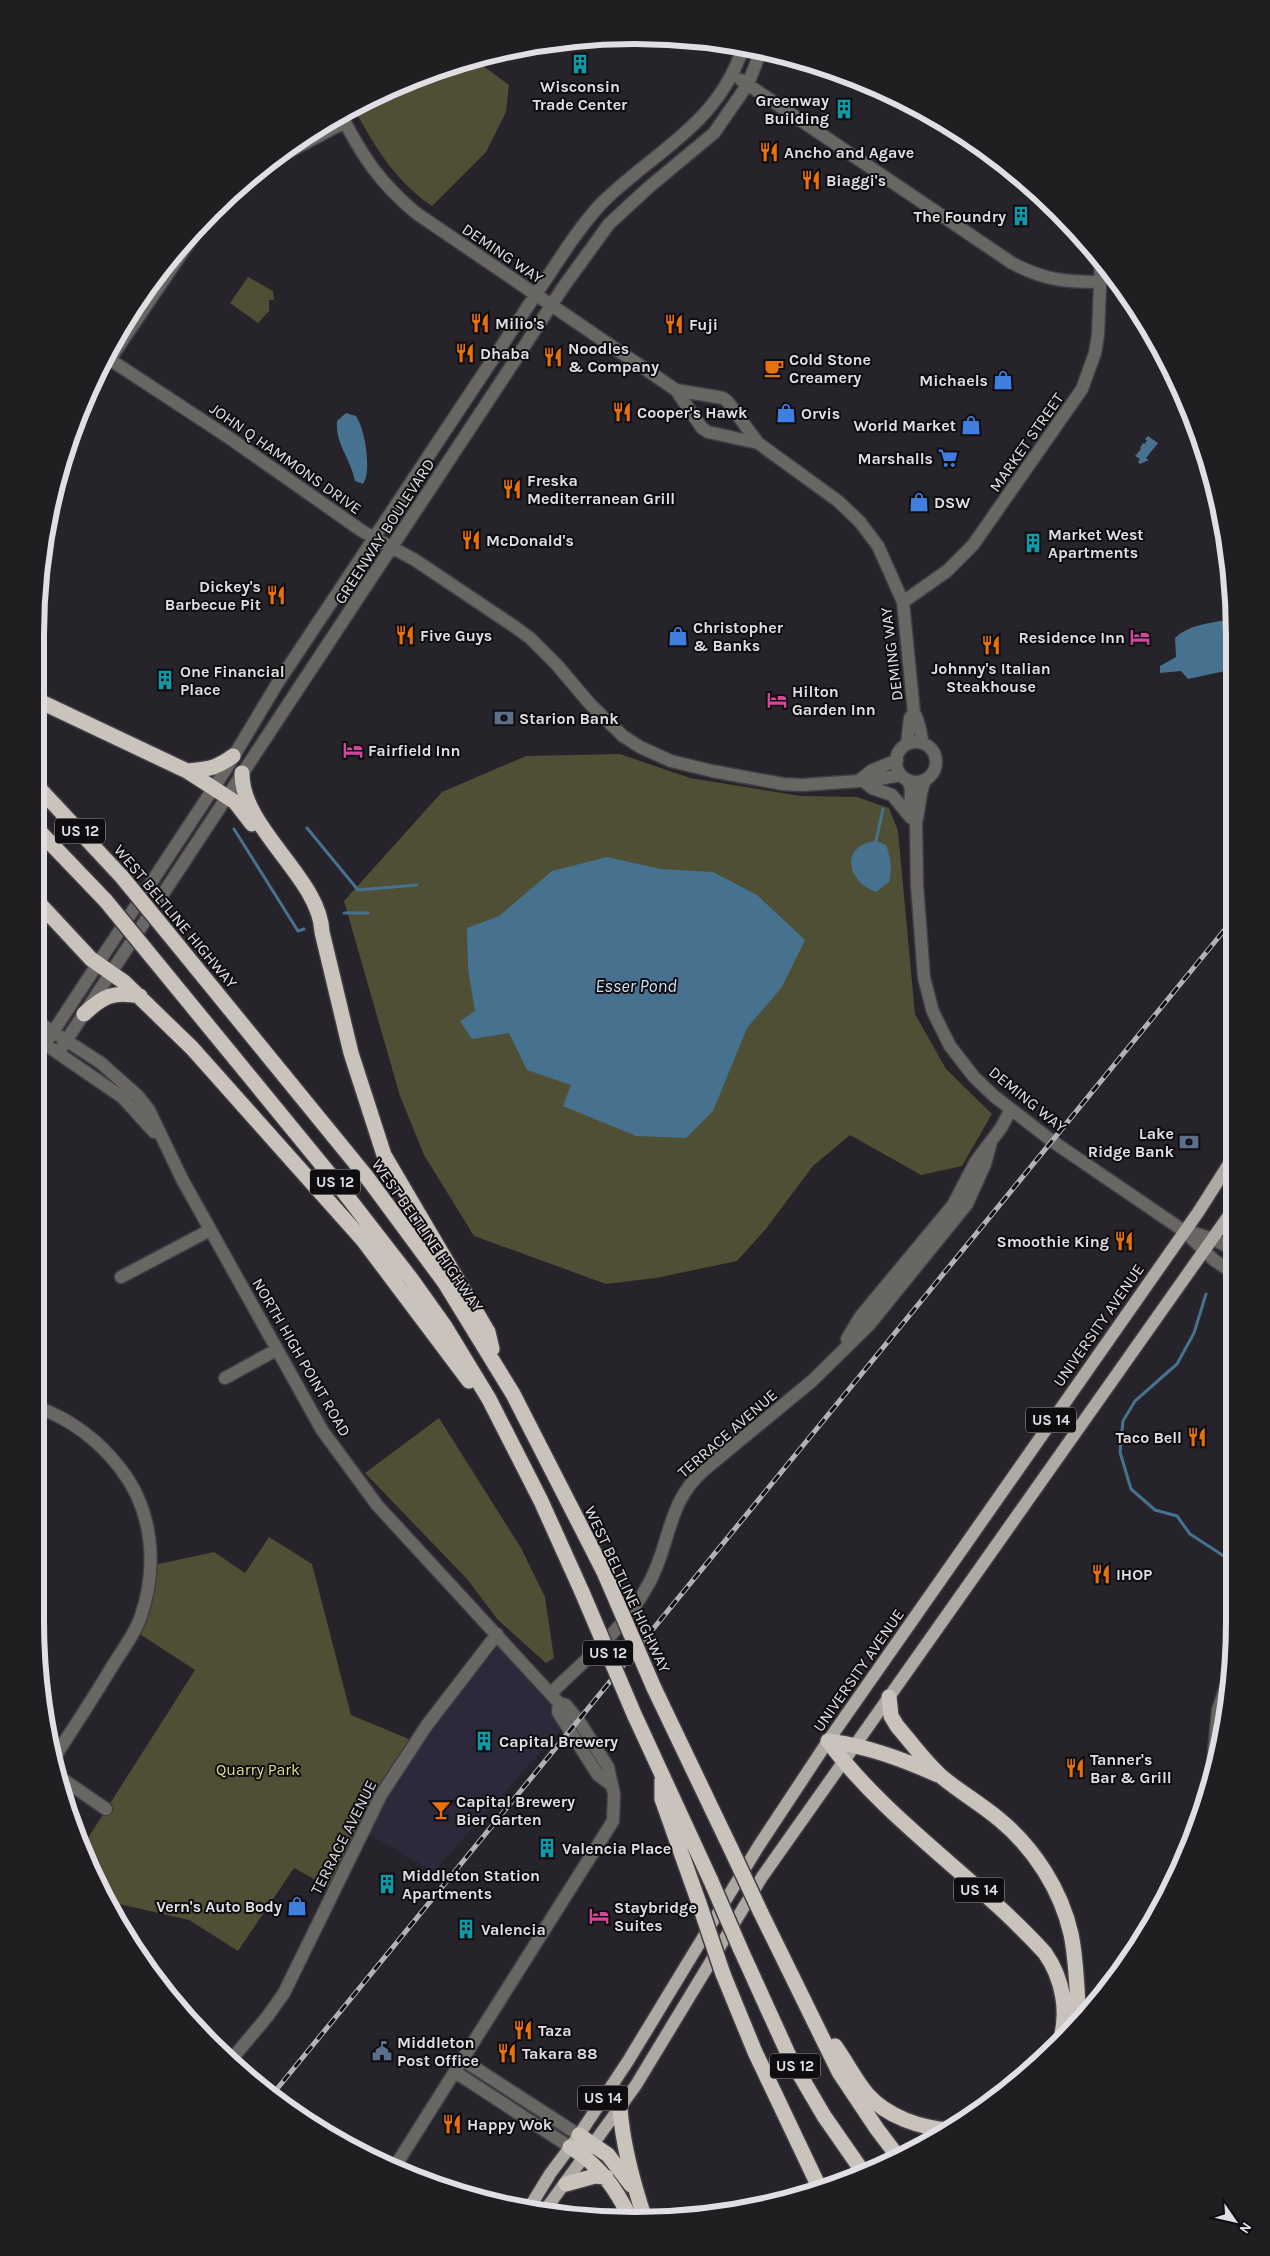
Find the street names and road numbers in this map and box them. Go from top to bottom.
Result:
street label: DEMING WAY [458,219,547,288]
street label: MARKET STREET [985,389,1068,495]
street label: JOHN Q HAMMONS DRIVE [206,399,365,518]
street label: GREENWAY BOULEVARD [330,455,439,607]
street label: DEMING WAY [876,606,907,702]
road number: US 12 [55,818,105,844]
street label: WEST BELTLINE HIGHWAY [110,841,241,992]
street label: DEMING WAY [985,1062,1070,1136]
street label: WEST BELTLINE HIGHWAY [368,1155,488,1315]
road number: US 12 [310,1170,360,1194]
street label: UNIVERSITY AVENUE [1049,1260,1148,1390]
street label: NORTH HIGH POINT ROAD [248,1275,355,1440]
street label: TERRACE AVENUE [674,1385,781,1482]
road number: US 14 [1026,1408,1076,1432]
street label: WEST BELTLINE HIGHWAY [581,1503,675,1676]
street label: UNIVERSITY AVENUE [809,1605,908,1735]
road number: US 12 [583,1640,633,1666]
street label: TERRACE AVENUE [306,1777,380,1897]
road number: US 14 [954,1878,1004,1902]
road number: US 12 [770,2054,820,2078]
road number: US 14 [578,2086,628,2110]

